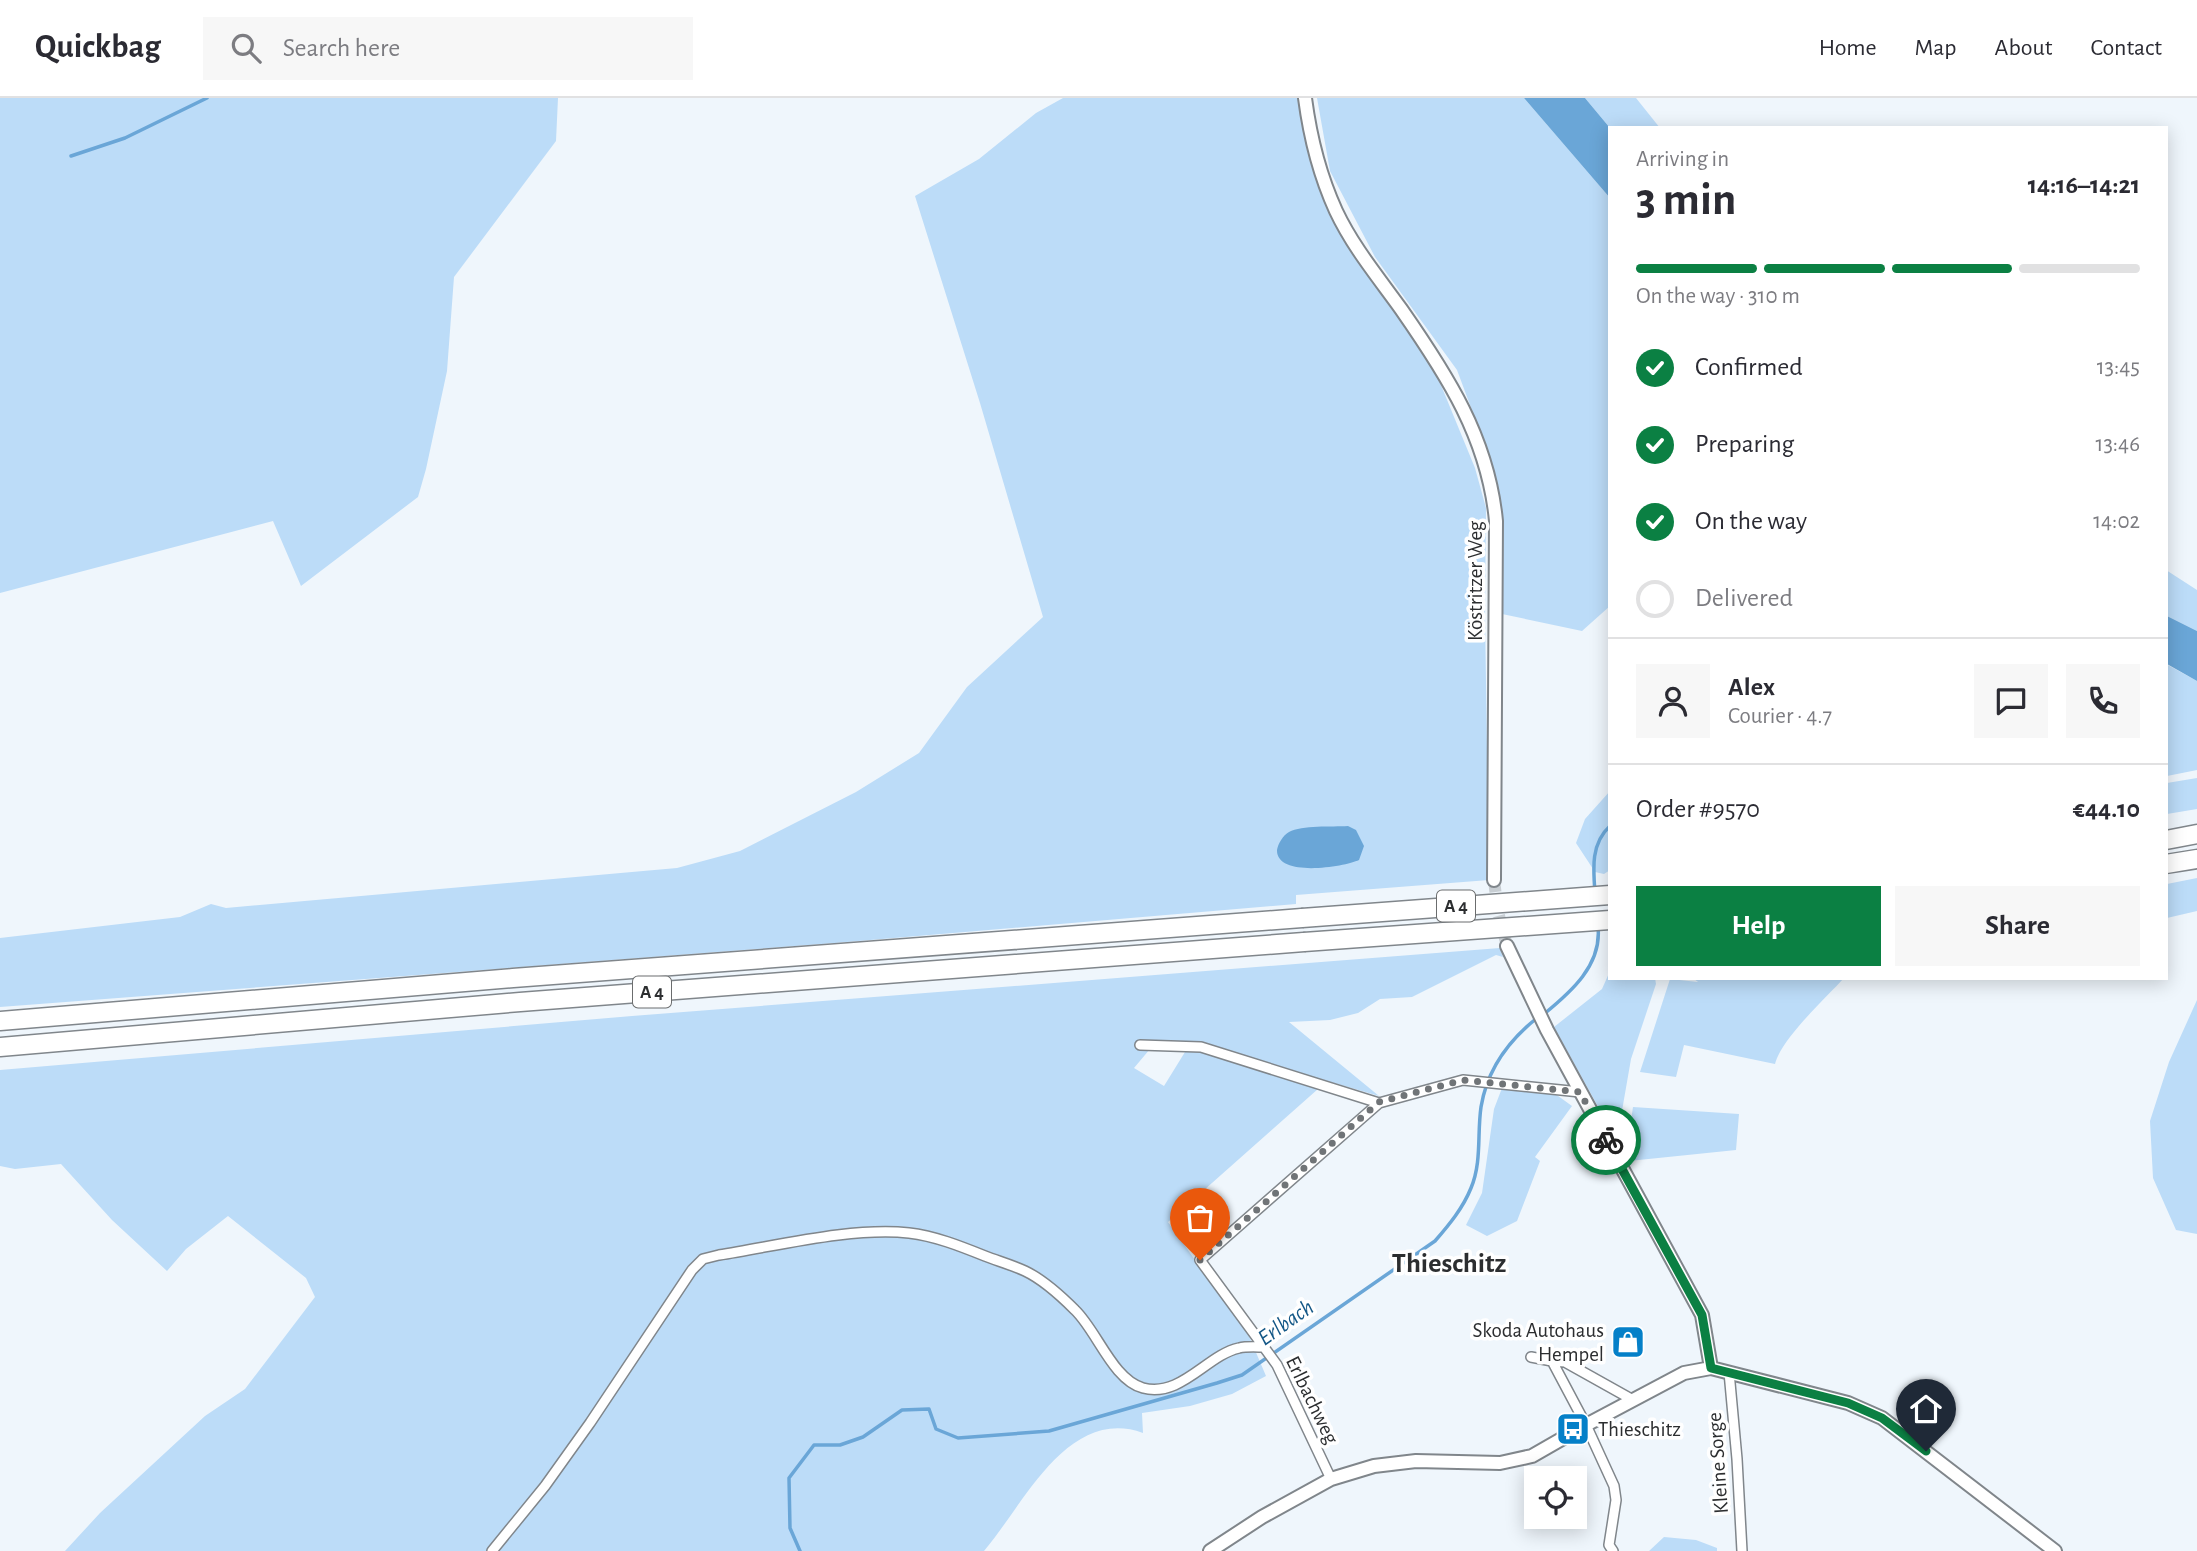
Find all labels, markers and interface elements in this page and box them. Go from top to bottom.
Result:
search box [203,17,693,80]
icon: search [227,29,265,67]
text: Quickbag [35,31,161,64]
text: Search here [283,35,400,61]
text: Home [1819,36,1877,60]
text: Map [1915,36,1957,60]
text: About [1995,36,2052,60]
text: Contact [2090,36,2162,60]
text: Arriving in [1636,148,1729,171]
text: 14:16–14:21 [2028,172,2140,198]
text: 3 min [1636,177,1736,223]
text: On the way · 310 m [1636,285,1800,308]
icon: check [1636,349,1674,387]
text: Confirmed [1695,354,1803,380]
text: 13:45 [2097,356,2140,379]
icon: check [1636,426,1674,464]
text: Preparing [1695,431,1794,457]
text: 13:46 [2095,433,2140,456]
icon: check [1636,503,1674,541]
text: On the way [1695,508,1807,534]
text: 14:02 [2093,510,2140,533]
street label: Köstritzer Weg [1465,520,1486,641]
text: Delivered [1695,585,1793,611]
button: person [1636,664,1710,738]
button: chat [1974,664,2048,738]
button: phone [2066,664,2140,738]
text: Alex [1728,674,1775,700]
text: Courier · 4.7 [1728,705,1832,728]
text: Order #9570 [1636,796,1760,822]
text: €44.10 [2073,796,2140,822]
button: Help [1636,886,1881,966]
button: Share [1895,886,2140,966]
road number: A 4 [1437,890,1475,922]
road number: A 4 [633,976,671,1007]
courier [1571,1105,1641,1175]
icon: bike [1587,1121,1625,1159]
pin [1170,1188,1230,1260]
icon: bag [1181,1199,1219,1237]
district label: Thieschitz [1392,1250,1506,1278]
water label: Erlbach [1254,1296,1318,1350]
place label: Skoda Autohaus Hempel [1472,1320,1604,1365]
shop icon: Skoda Autohaus Hempel [1609,1323,1647,1361]
street label: Erlbachweg [1282,1353,1342,1448]
pin [1896,1379,1956,1451]
icon: home [1907,1390,1945,1428]
bus stop icon: Thieschitz [1554,1410,1592,1448]
street label: Kleine Sorge [1704,1412,1732,1514]
place label: Thieschitz [1598,1419,1681,1440]
map controls [1524,1466,1587,1529]
button: locate [1524,1466,1587,1529]

